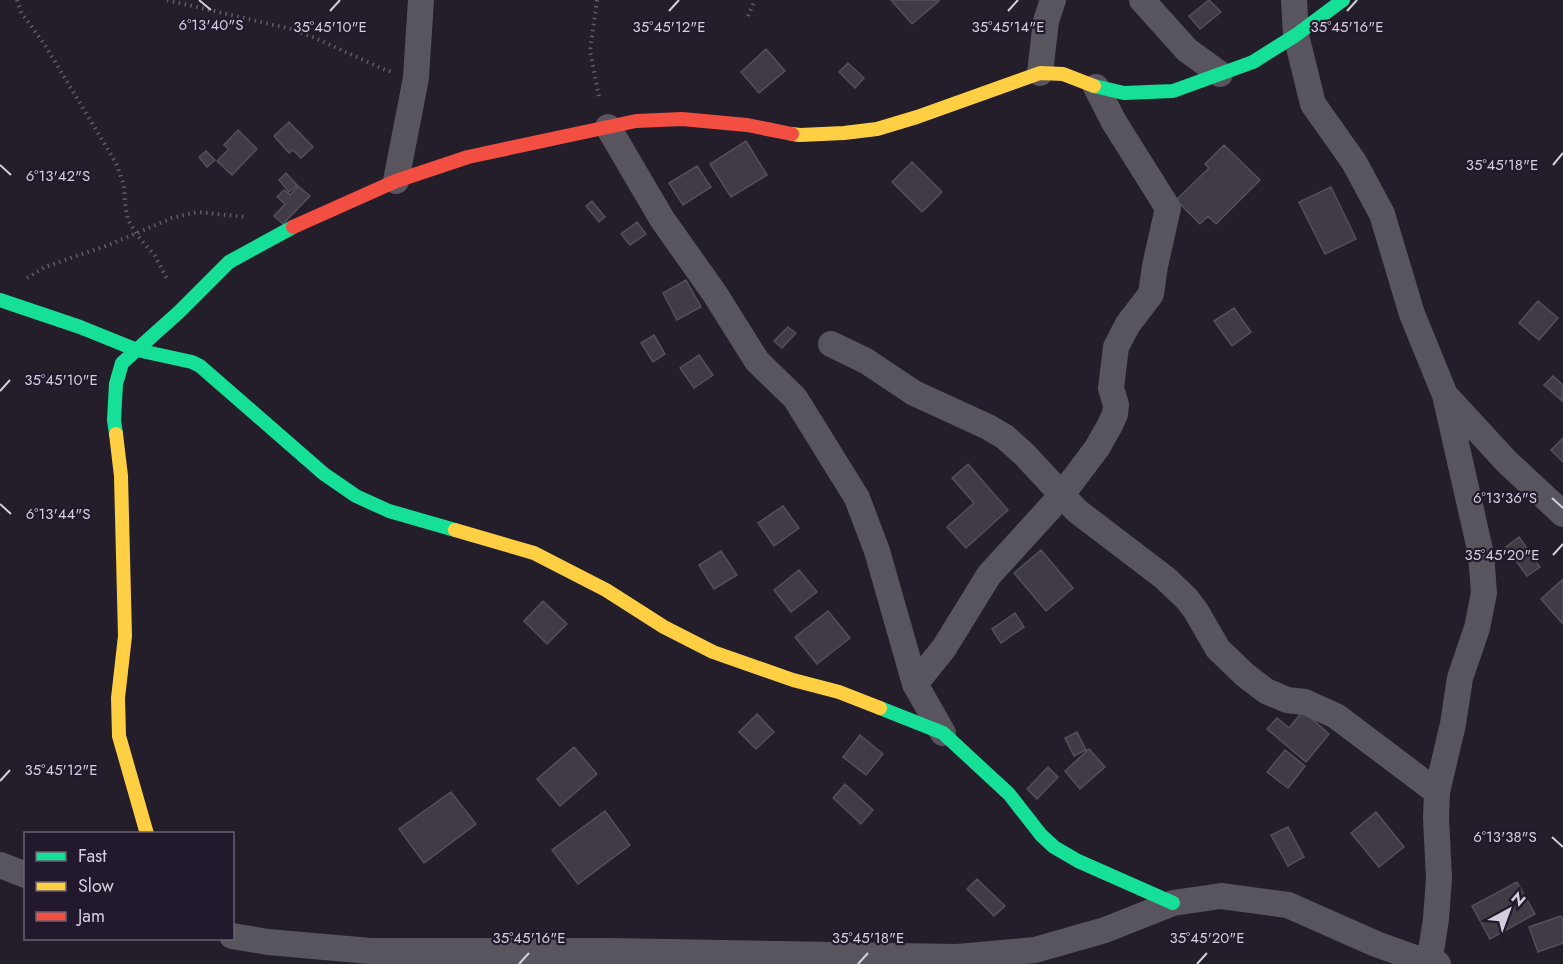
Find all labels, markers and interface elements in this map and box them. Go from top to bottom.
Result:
text: 6°13'40"S [179,14,243,36]
text: 35°45'10"E [293,16,367,38]
text: 35°45'12"E [633,16,705,38]
text: 35°45'14"E [971,16,1045,38]
text: 35°45'16"E [1311,16,1383,38]
text: 35°45'18"E [1466,154,1538,176]
text: 6°13'42"S [26,165,90,187]
text: 35°45'10"E [24,369,98,391]
text: 6°13'36"S [1473,487,1537,509]
text: 6°13'44"S [26,503,90,525]
text: 35°45'20"E [1464,544,1540,566]
text: 35°45'12"E [25,759,97,781]
text: 6°13'38"S [1473,826,1537,848]
legend [24,832,234,940]
text: Fast [78,843,107,869]
text: Slow [78,873,115,899]
north arrow [1479,880,1539,940]
text: N [1506,886,1531,912]
text: Jam [76,903,105,929]
text: 35°45'16"E [493,927,565,949]
text: 35°45'18"E [832,927,904,949]
text: 35°45'20"E [1169,927,1245,949]

